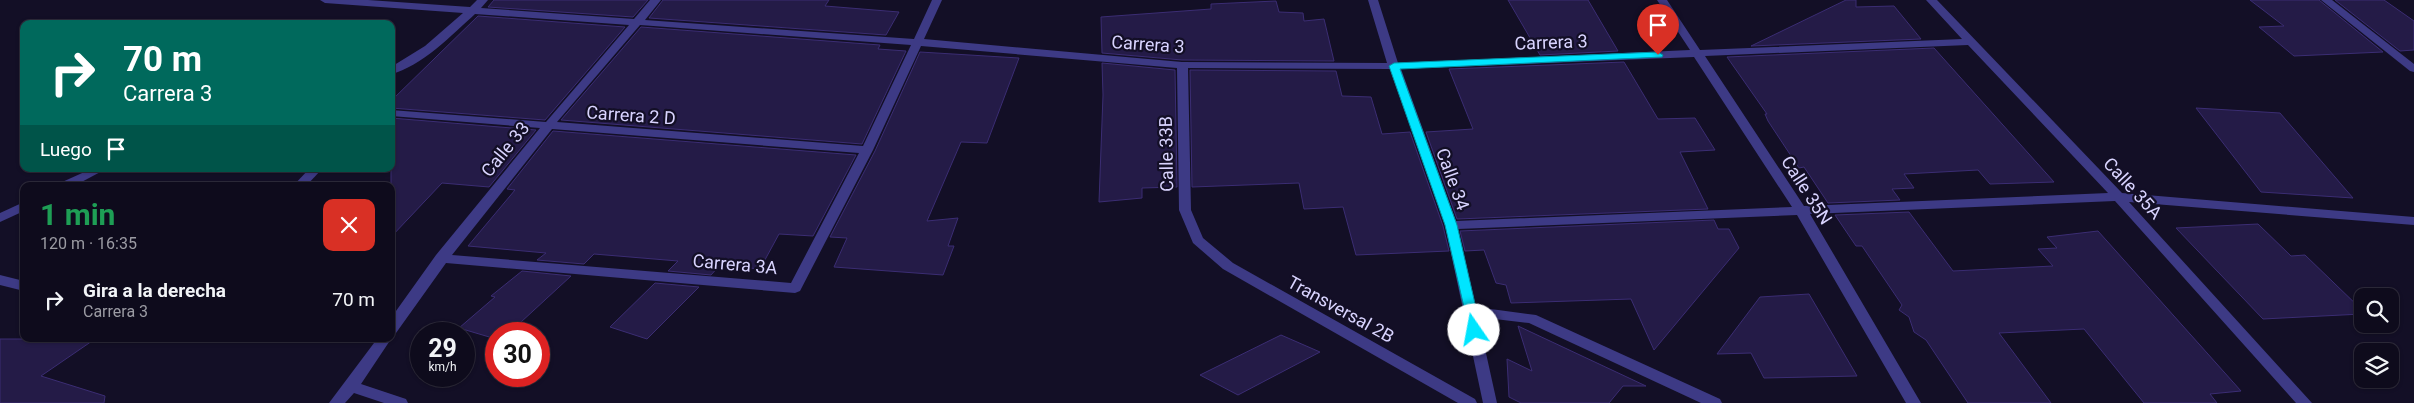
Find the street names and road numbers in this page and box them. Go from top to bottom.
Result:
street label: Carrera 3 [1514,30,1588,54]
street label: Carrera 3 [1111,31,1185,57]
street label: Carrera 2 D [586,101,676,129]
street label: Calle 33B [1155,116,1177,192]
street label: Calle 33 [477,117,533,181]
street label: Calle 34 [1432,145,1474,213]
street label: Calle 35N [1777,152,1837,228]
street label: Calle 35A [2099,153,2167,223]
street label: Carrera 3A [692,250,778,278]
street label: Transversal 2B [1284,271,1398,347]

